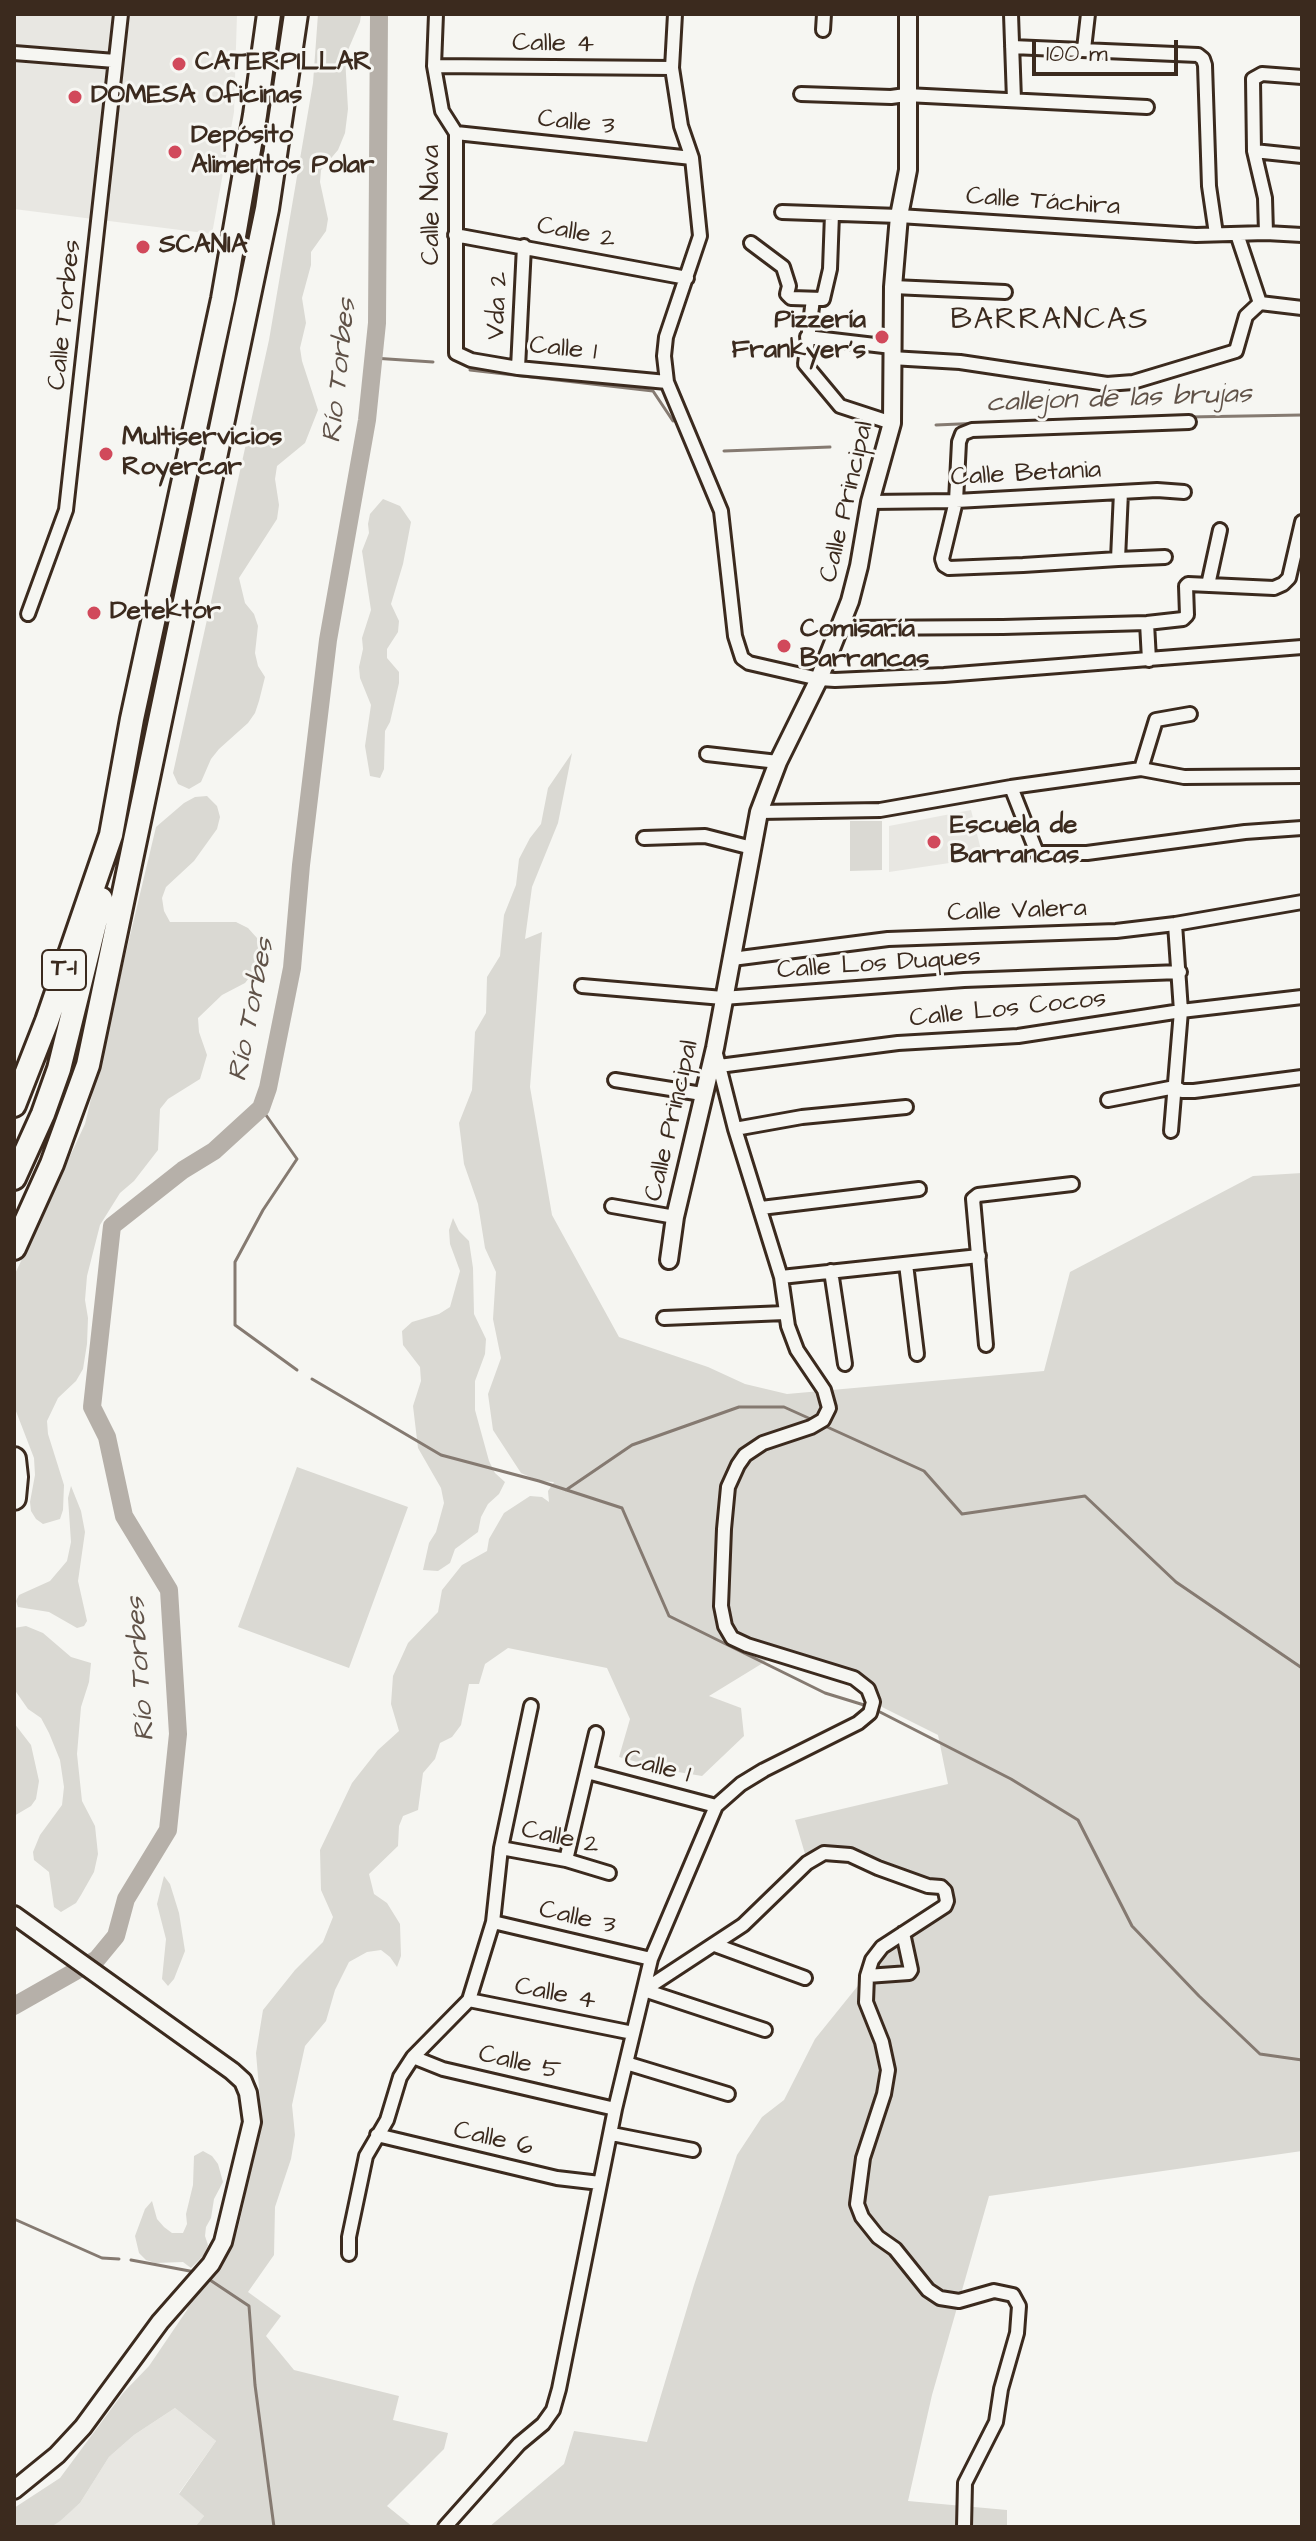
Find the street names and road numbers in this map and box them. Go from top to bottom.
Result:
street label: Calle 4 [512,29,594,61]
street label: Calle 3 [536,104,616,144]
street label: Calle Nava [417,145,449,265]
street label: Calle Táchira [965,182,1121,224]
street label: Calle 2 [534,211,618,257]
street label: Calle Torbes [43,238,89,392]
street label: Vda 2 [482,271,516,341]
street label: Calle 1 [528,331,598,369]
street label: Calle Principal [814,418,882,586]
street label: Calle Betania [950,455,1102,495]
street label: Calle Valera [947,894,1087,930]
street label: Calle Los Duques [776,942,982,988]
road number: T-1 [42,950,86,990]
street label: Calle Los Cocos [908,984,1108,1036]
street label: Calle Principal [639,1037,707,1205]
street label: Calle 1 [620,1744,694,1792]
street label: Calle 2 [518,1815,602,1863]
street label: Calle 3 [536,1895,618,1943]
street label: Calle 4 [512,1972,598,2018]
street label: Calle 5 [475,2039,563,2089]
street label: Calle 6 [450,2116,536,2164]

